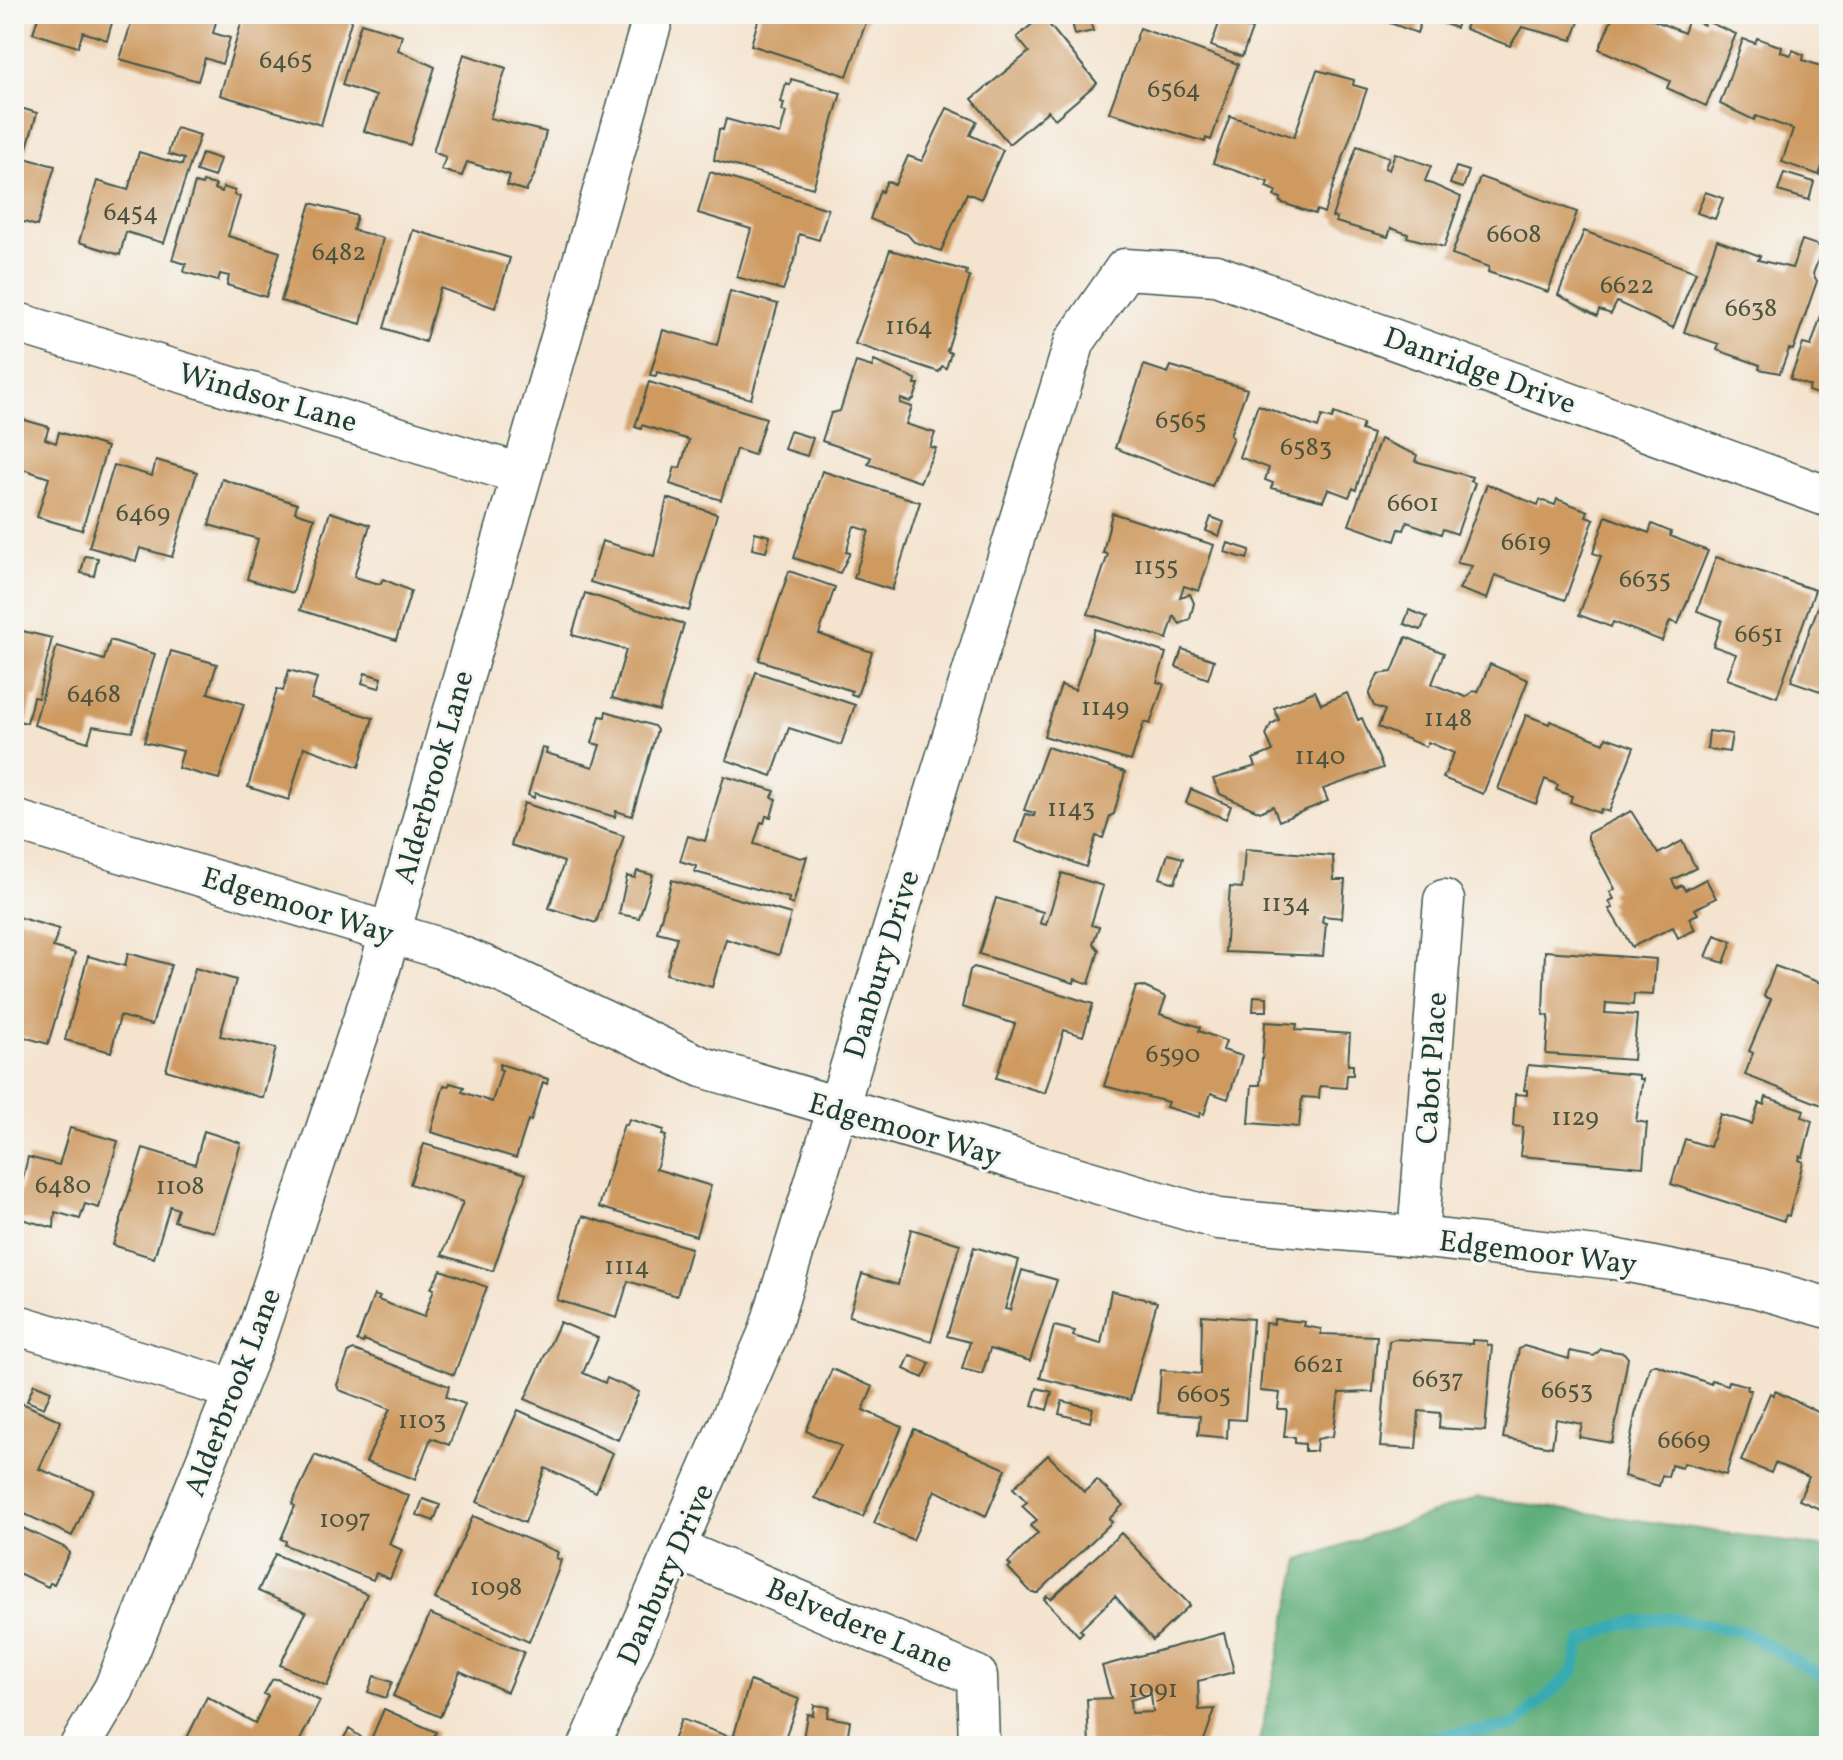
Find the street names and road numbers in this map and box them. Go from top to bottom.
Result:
street label: Danridge Drive [1377,318,1581,426]
street label: Windsor Lane [173,353,362,445]
street label: Alderbrook Lane [384,666,486,889]
street label: Edgemoor Way [196,858,399,956]
street label: Danbury Drive [834,865,932,1064]
street label: Cabot Place [1407,991,1459,1146]
street label: Edgemoor Way [803,1083,1006,1179]
street label: Edgemoor Way [1436,1221,1639,1287]
street label: Alderbrook Lane [175,1282,293,1503]
street label: Danbury Drive [608,1477,726,1673]
street label: Belvedere Lane [759,1569,959,1685]

